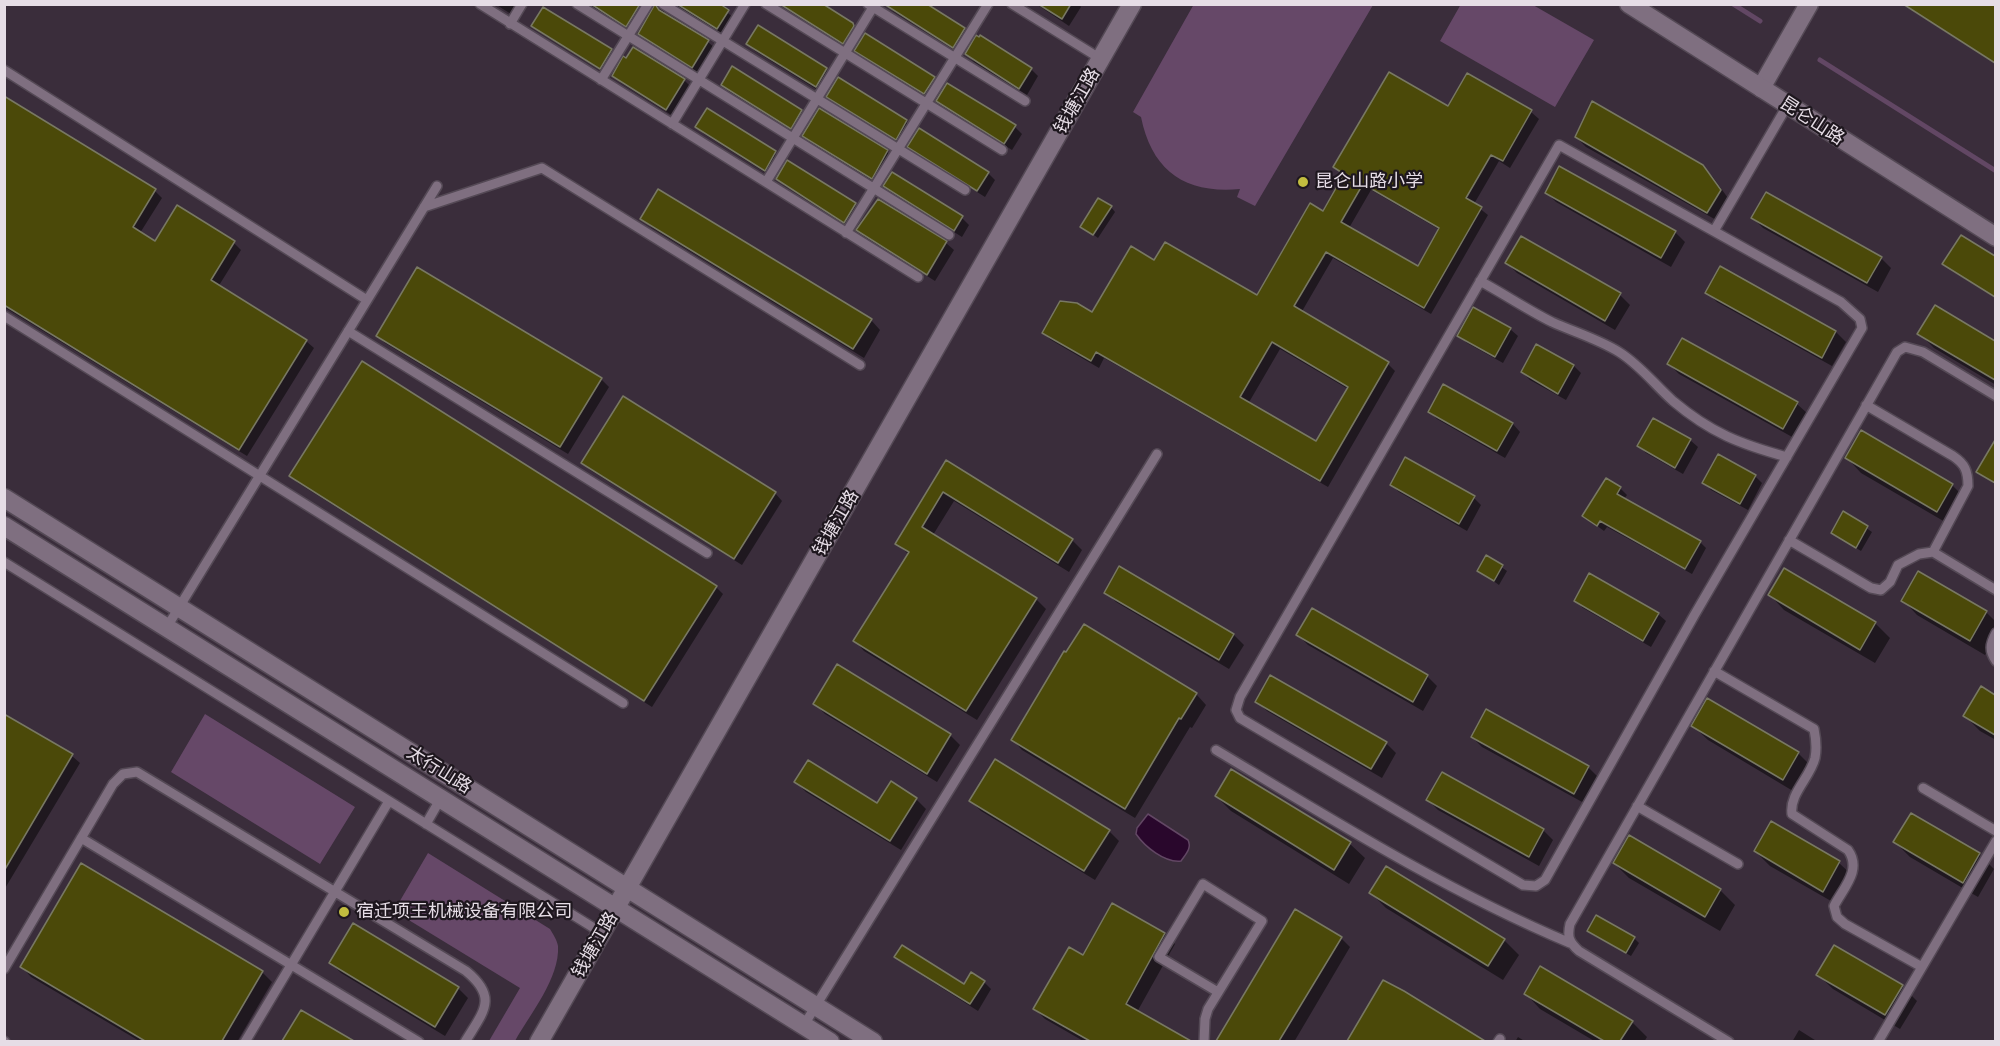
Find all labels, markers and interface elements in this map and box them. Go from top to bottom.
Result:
street label: 钱塘江路 [1050,64,1104,138]
street label: 昆仑山路 [1776,92,1848,150]
place label: 昆仑山路小学 [1315,171,1423,193]
marker: 昆仑山路小学 [1296,175,1310,189]
street label: 钱塘江路 [809,486,863,560]
street label: 太行山路 [403,742,475,798]
place label: 宿迁项王机械设备有限公司 [356,901,572,923]
marker: 宿迁项王机械设备有限公司 [337,905,351,919]
street label: 钱塘江路 [568,908,622,982]

